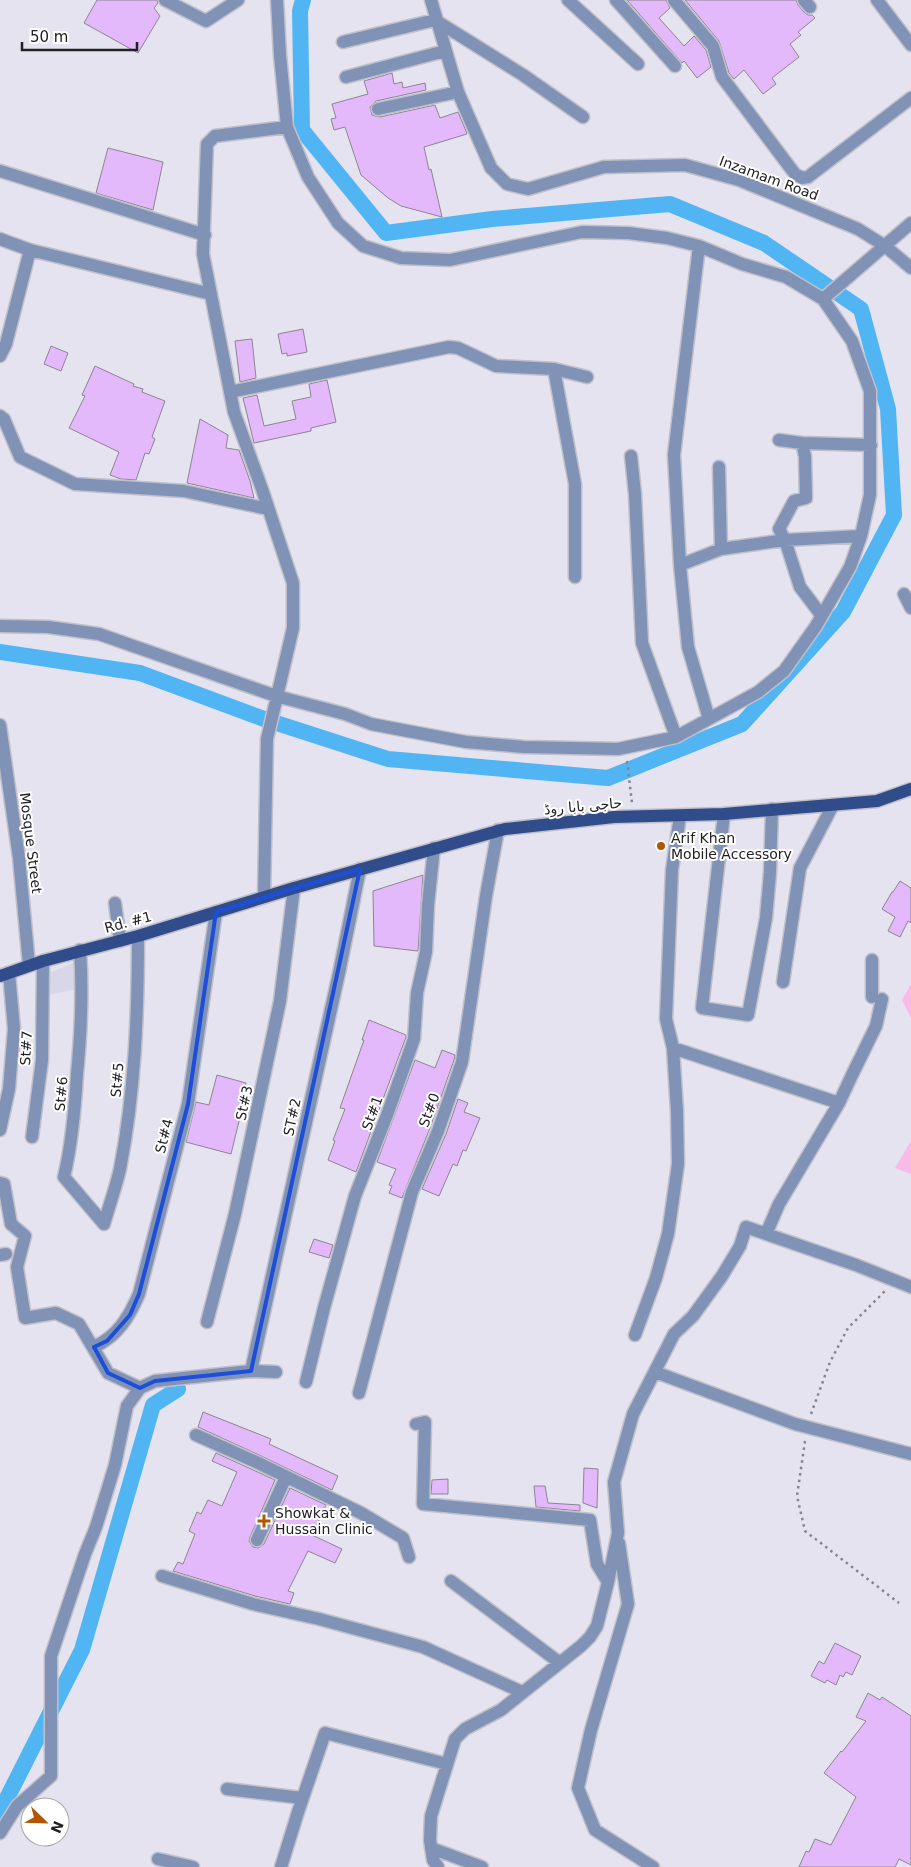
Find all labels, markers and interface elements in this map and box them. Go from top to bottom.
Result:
scale bar [22,20,138,52]
text: 50 m [30,28,68,46]
street label: Inzamam Road [717,153,821,203]
street label: Mosque Street [17,792,45,895]
street label: حاجی بابا روڈ [543,795,623,818]
place label: Arif Khan Mobile Accessory [671,830,792,862]
marker: Arif Khan Mobile Accessory [655,840,667,852]
street label: Rd. #1 [103,908,153,936]
street label: St#7 [17,1030,35,1066]
street label: St#5 [108,1062,126,1098]
street label: St#6 [52,1076,71,1112]
street label: St#3 [233,1084,255,1122]
street label: St#0 [415,1091,443,1129]
street label: St#1 [358,1094,386,1132]
street label: ST#2 [280,1097,304,1137]
street label: St#4 [152,1117,176,1155]
place label: Showkat & Hussain Clinic [275,1505,373,1537]
marker: Showkat & Hussain Clinic [257,1514,271,1528]
north arrow [20,1797,70,1847]
text: N [47,1819,67,1836]

